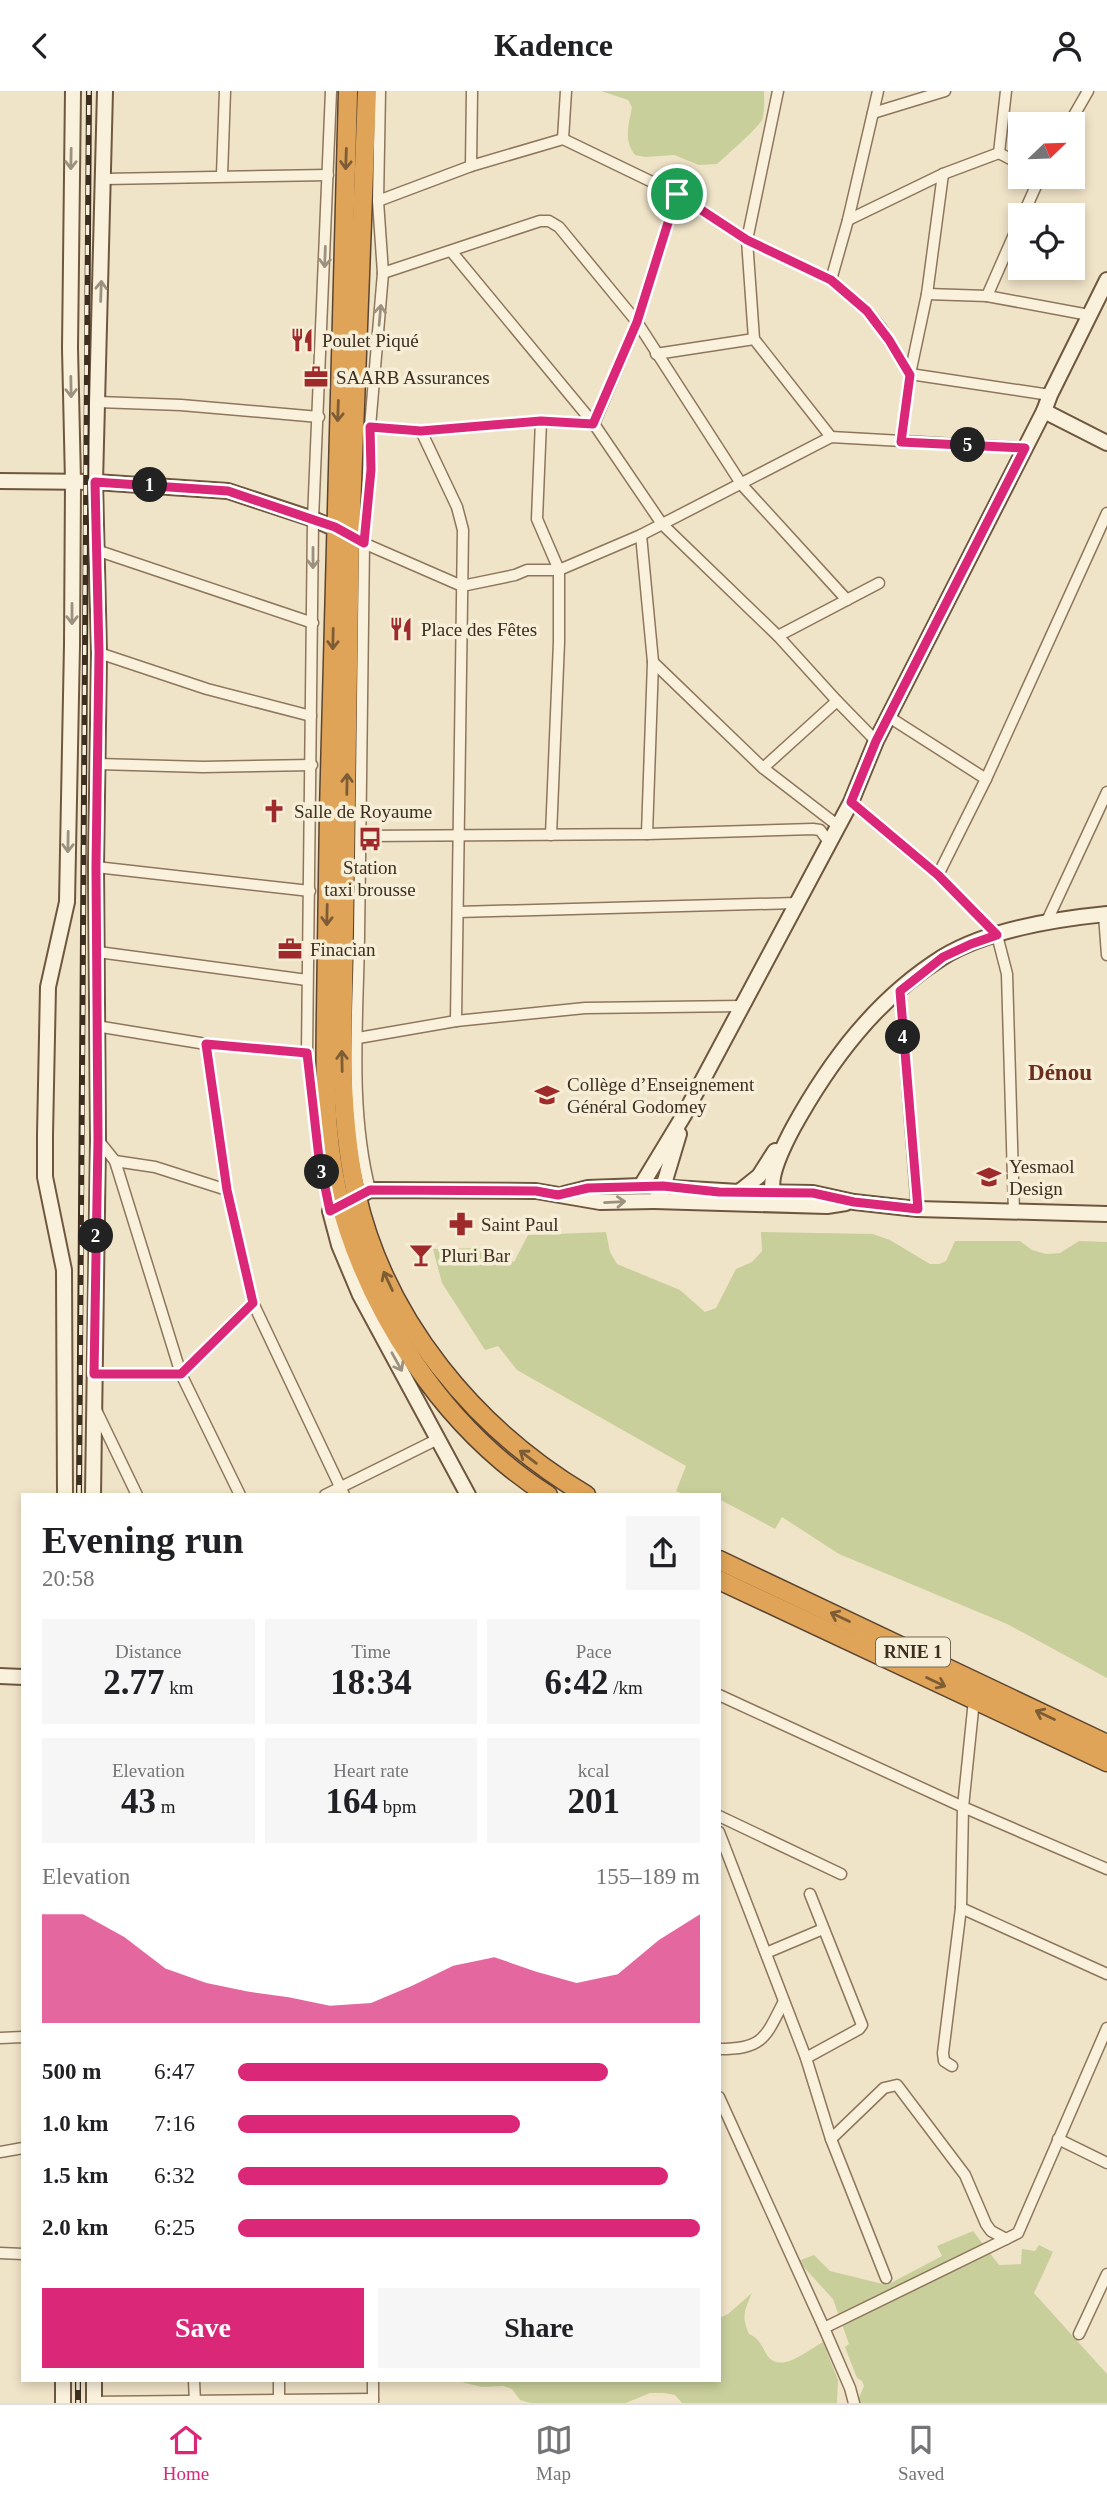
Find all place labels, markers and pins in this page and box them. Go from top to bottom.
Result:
pin [647,164,707,224]
restaurant icon: Poulet Piqué [288,326,316,354]
place label: Poulet Piqué [322,330,419,351]
office icon: SAARB Assurances [302,363,330,391]
place label: SAARB Assurances [336,367,490,388]
pin: 5 [950,427,986,463]
pin: 1 [132,467,168,503]
restaurant icon: Place des Fêtes [387,615,415,643]
place label: Place des Fêtes [421,619,537,640]
church icon: Salle de Royaume [260,797,288,825]
place label: Salle de Royaume [294,801,432,822]
bus stop icon: Station taxi brousse [356,825,384,853]
place label: Station taxi brousse [324,857,416,900]
office icon: Finacian [276,935,304,963]
place label: Finacian [310,939,376,960]
pin: 4 [886,1019,920,1055]
place label: Collège d’Enseignement Général Godomey [567,1074,755,1117]
school or university icon: Collège d’Enseignement Général Godomey [533,1081,561,1109]
pin: 3 [304,1155,340,1189]
place label: Yesmaol Design [1009,1156,1075,1199]
school or university icon: Yesmaol Design [975,1163,1003,1191]
pharmacy icon: Saint Paul [447,1210,475,1238]
place label: Saint Paul [481,1214,559,1235]
pin: 2 [78,1219,114,1253]
bar icon: Pluri Bar [407,1241,435,1269]
place label: Pluri Bar [441,1245,511,1266]

